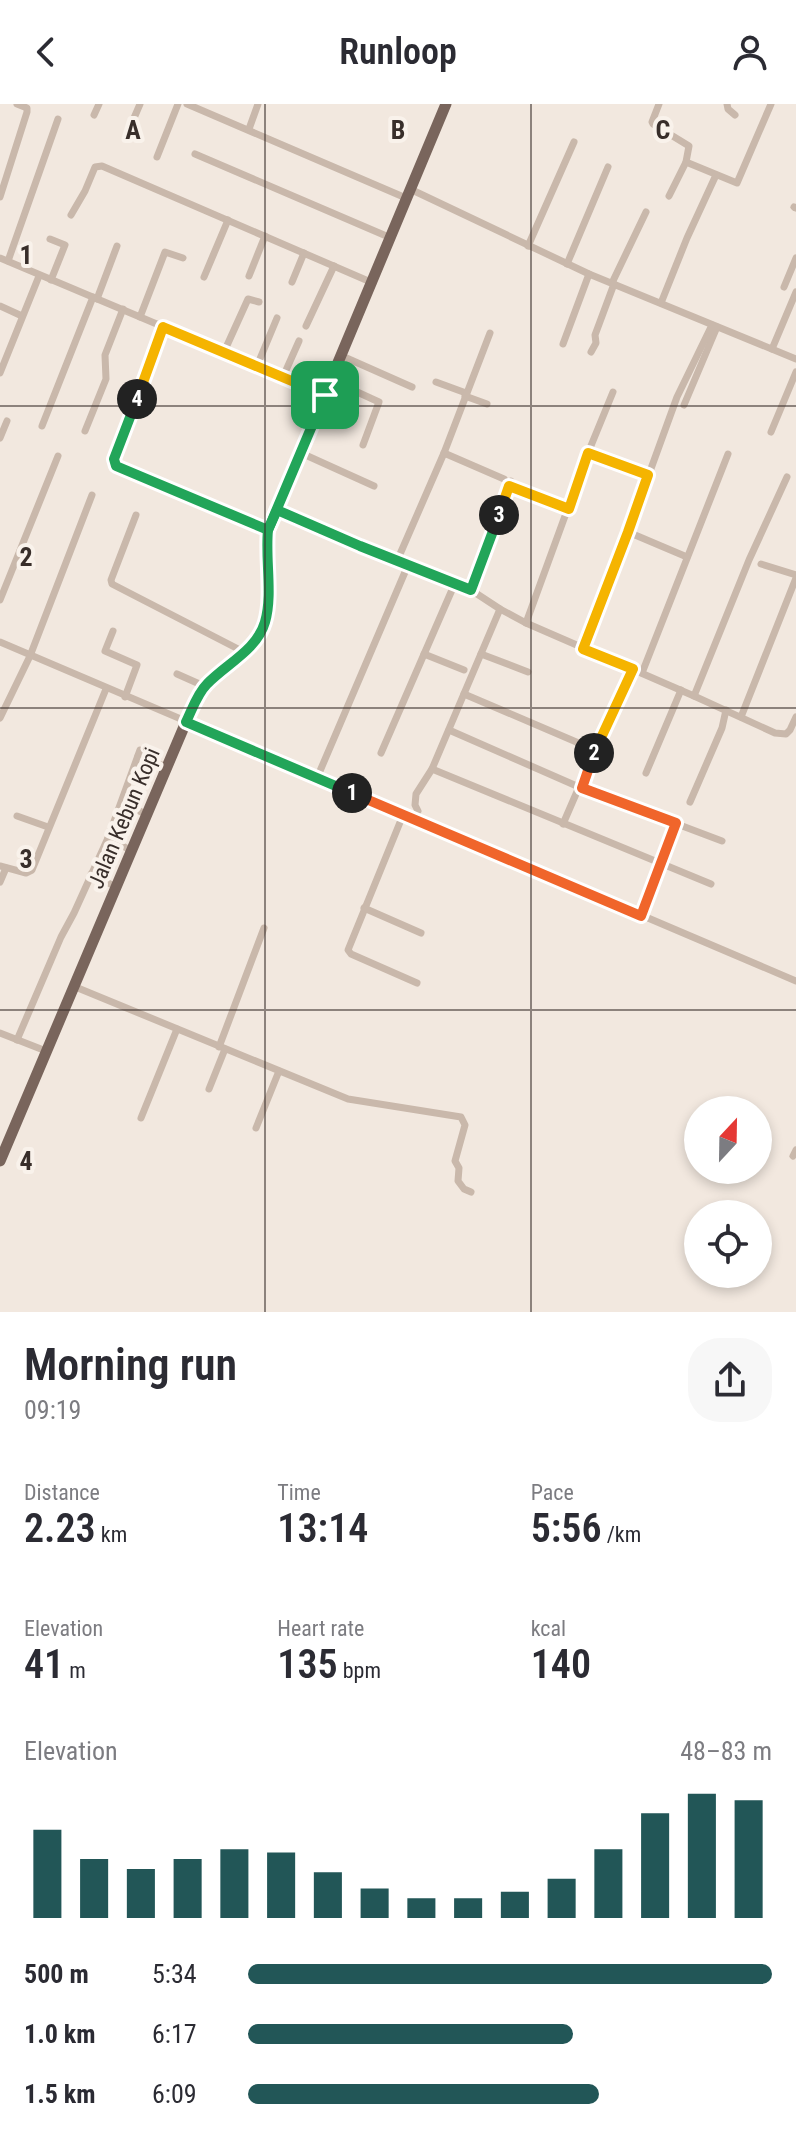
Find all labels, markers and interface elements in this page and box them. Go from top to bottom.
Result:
icon: back [24,30,68,74]
icon: person [728,30,772,74]
text: Runloop [339,31,457,73]
text: A [125,115,141,145]
text: B [391,115,405,145]
text: C [656,115,671,145]
text: 1 [19,240,33,270]
pin [291,361,359,429]
icon: arrive [303,373,347,417]
pin: 4 [117,379,157,419]
text: 4 [131,386,143,411]
pin: 3 [479,495,519,535]
text: 3 [493,502,505,527]
text: 2 [19,542,33,572]
pin: 2 [574,733,614,773]
text: 2 [588,740,600,765]
street label: Jalan Kebun Kopi [83,744,165,892]
pin: 1 [332,773,372,813]
text: 1 [346,780,358,805]
text: 3 [19,844,33,874]
north arrow [684,1096,772,1184]
map controls [684,1096,772,1288]
text: 4 [19,1146,33,1176]
button: locate [684,1200,772,1288]
button: share [688,1338,772,1422]
text: Morning run [24,1339,237,1391]
text: 09:19 [24,1395,81,1425]
text: Distance [24,1480,100,1505]
text: Time [277,1480,321,1505]
text: Pace [531,1480,574,1505]
text: 2.23 [24,1505,96,1552]
text: 13:14 [277,1505,368,1552]
text: 5:56 [531,1505,602,1552]
text: km [96,1522,127,1547]
text: /km [602,1522,641,1547]
text: Elevation [24,1616,103,1641]
text: Heart rate [277,1616,364,1641]
text: kcal [531,1616,566,1641]
text: 41 [24,1641,64,1688]
text: 135 [277,1641,338,1688]
text: 140 [531,1641,591,1688]
text: m [64,1658,86,1683]
text: bpm [338,1658,381,1683]
text: Elevation [24,1736,118,1766]
text: 48–83 m [680,1736,772,1766]
text: 500 m [24,1959,89,1989]
text: 5:34 [152,1959,197,1989]
text: 1.0 km [24,2019,96,2049]
text: 6:17 [152,2019,197,2049]
text: 1.5 km [24,2079,96,2109]
text: 6:09 [152,2079,197,2109]

